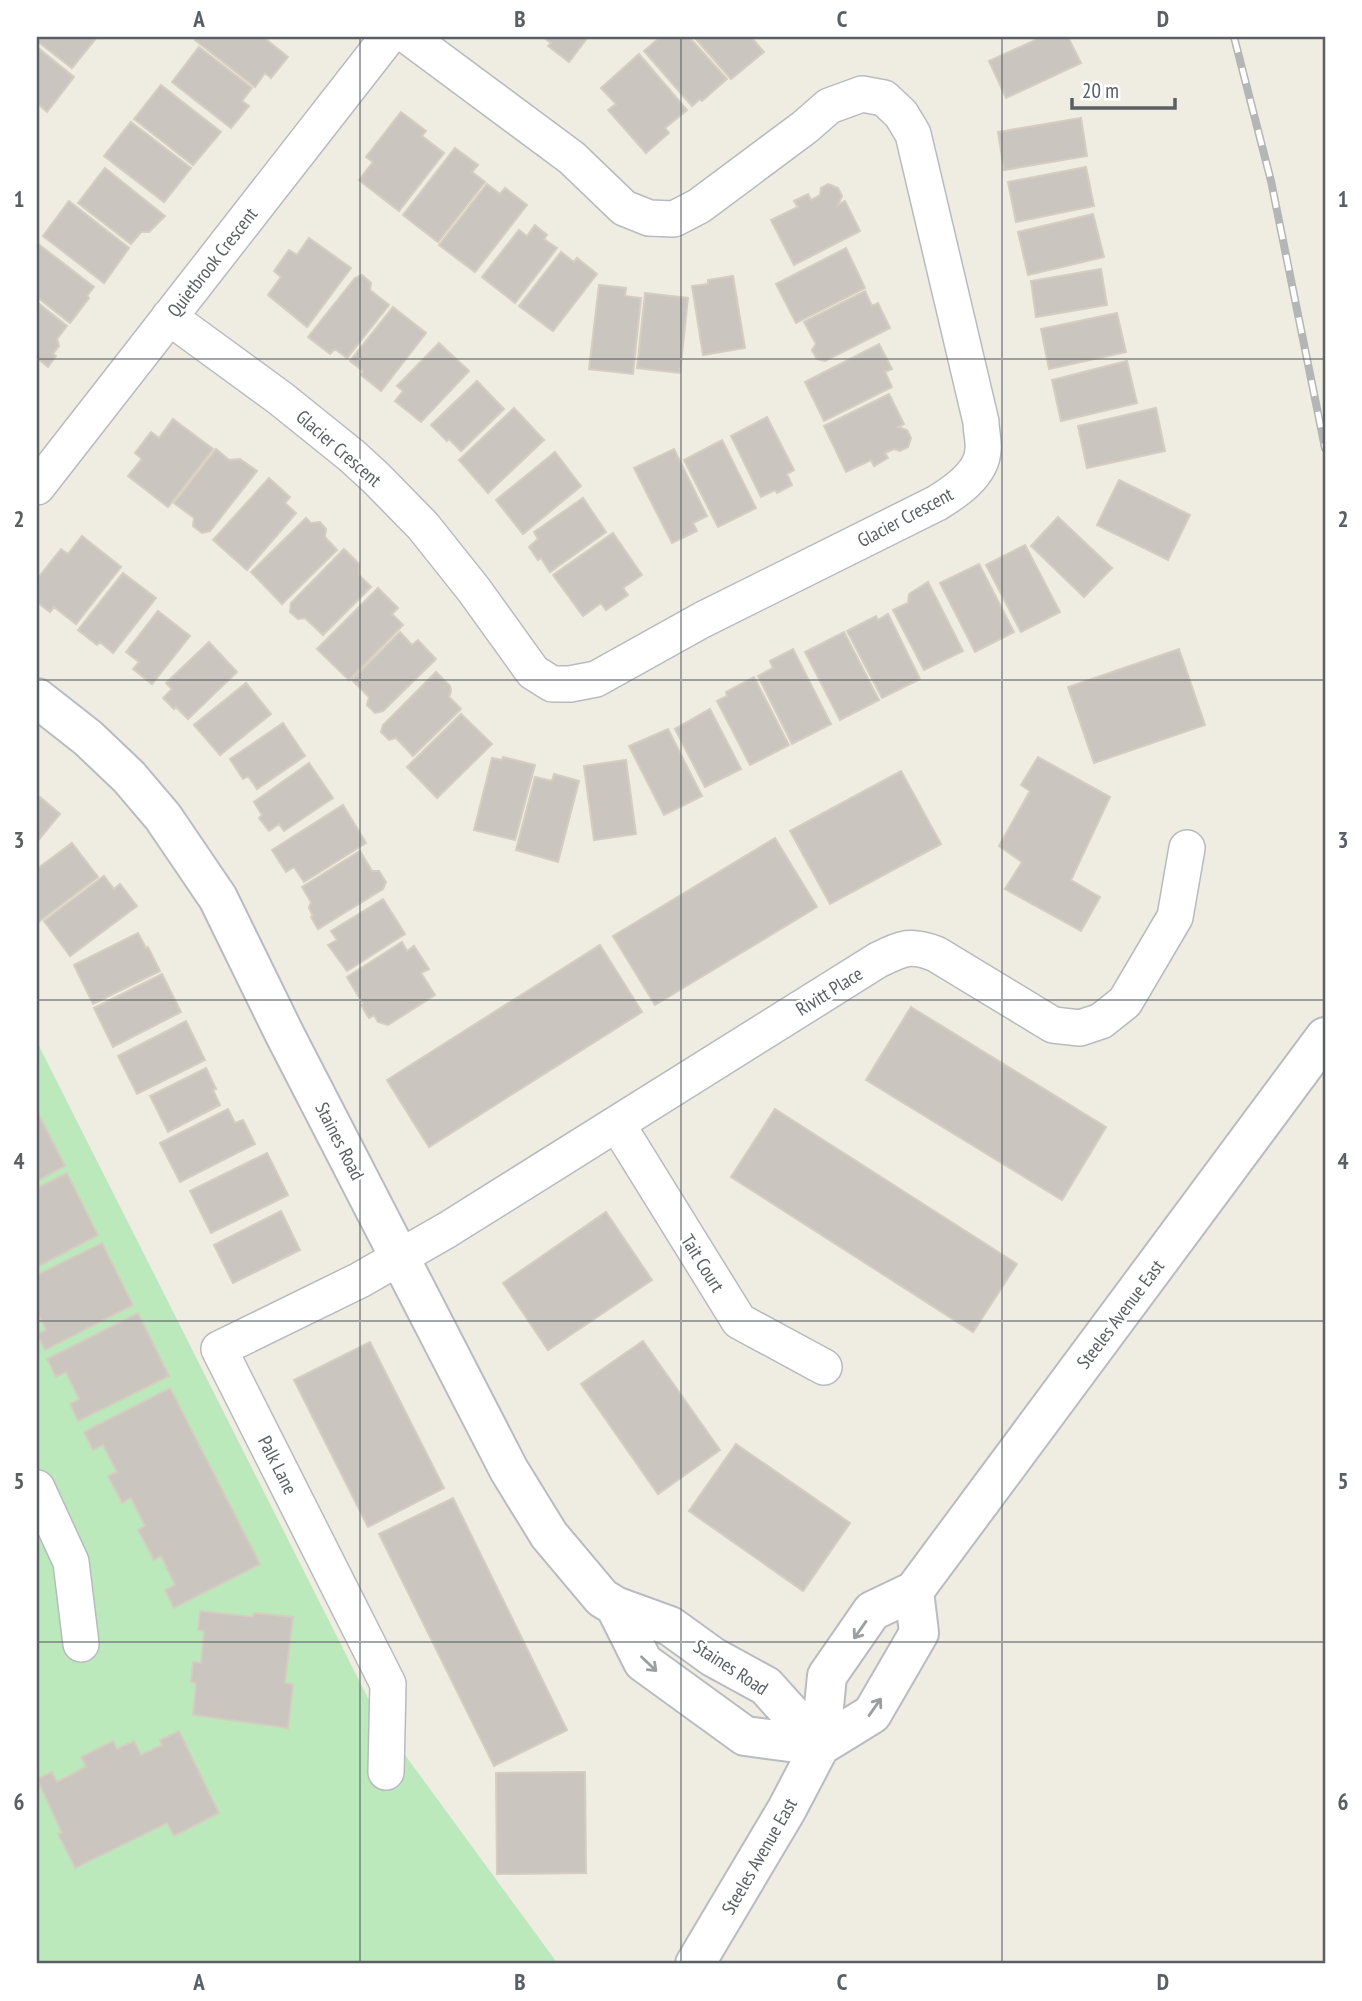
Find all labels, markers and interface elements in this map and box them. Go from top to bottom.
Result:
text: A [192,4,205,33]
text: B [514,4,526,33]
text: C [837,4,848,33]
text: D [1157,4,1169,33]
scale bar [1072,66,1175,110]
text: 20 m [1082,77,1119,104]
text: 1 [14,184,25,213]
text: 1 [1338,184,1349,213]
street label: Quietbrook Crescent [162,202,263,322]
street label: Glacier Crescent [291,404,387,492]
street label: Glacier Crescent [853,481,958,552]
text: 2 [14,504,25,533]
text: 2 [1338,504,1349,533]
text: 3 [14,825,25,854]
text: 3 [1338,825,1349,854]
street label: Rivitt Place [791,961,867,1021]
street label: Staines Road [310,1098,370,1184]
text: 4 [14,1146,25,1175]
text: 4 [1338,1146,1349,1175]
street label: Tait Court [676,1230,730,1297]
street label: Steeles Avenue East [1071,1254,1169,1373]
street label: Palk Lane [253,1432,303,1498]
text: 5 [14,1466,25,1495]
text: 5 [1338,1466,1349,1495]
one-way arrow [853,1619,867,1639]
street label: Staines Road [689,1634,773,1700]
one-way arrow [639,1655,657,1672]
one-way arrow [868,1698,882,1717]
text: 6 [14,1787,25,1816]
text: 6 [1338,1787,1349,1816]
street label: Steeles Avenue East [716,1793,802,1918]
text: A [192,1967,205,1996]
text: B [514,1967,526,1996]
text: C [837,1967,848,1996]
text: D [1157,1967,1169,1996]

